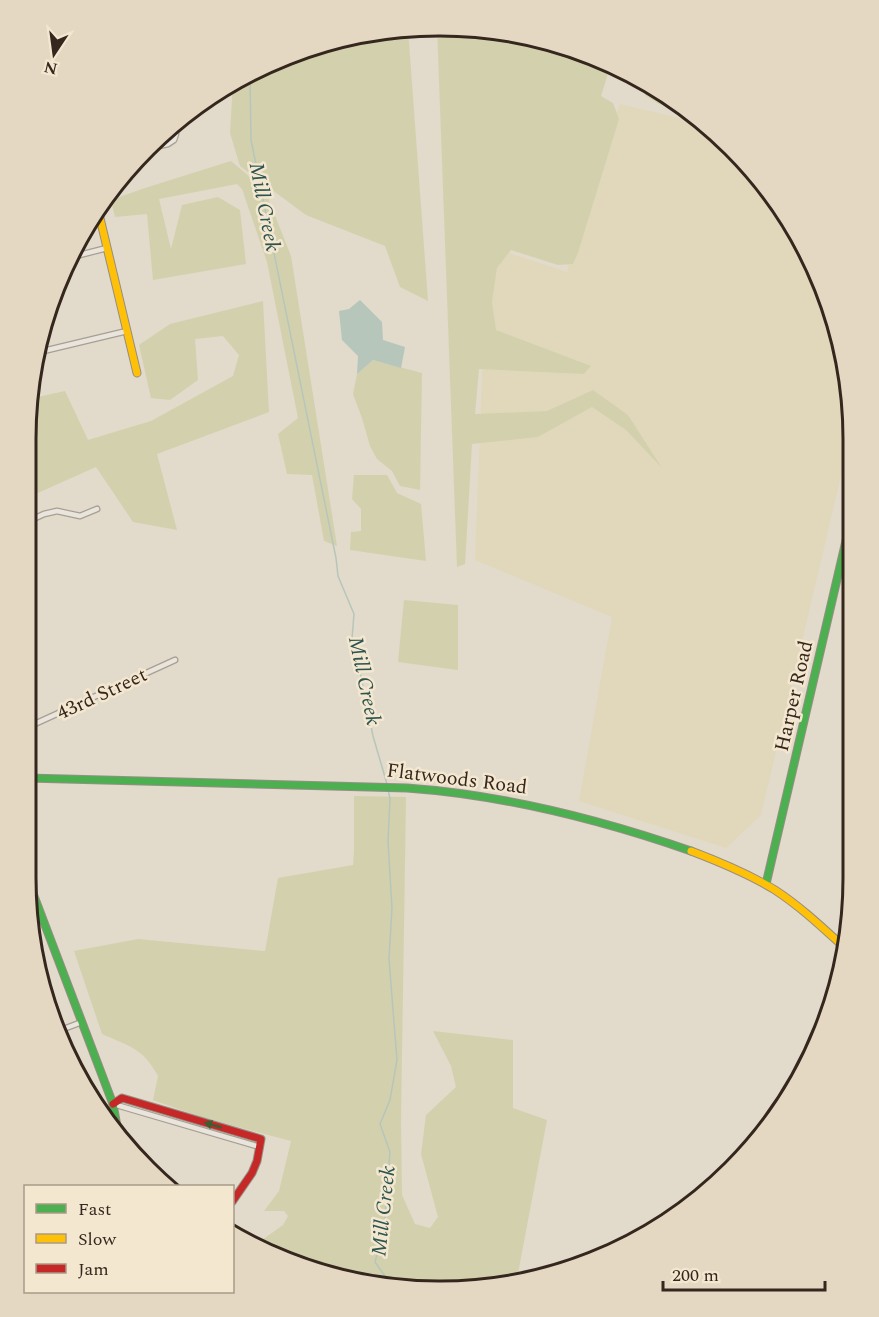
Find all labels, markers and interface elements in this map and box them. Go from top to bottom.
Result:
north arrow [24,24,84,84]
text: N [42,54,60,81]
water label: Mill Creek [240,160,288,255]
water label: Mill Creek [339,633,389,729]
street label: Harper Road [767,638,821,754]
street label: 43rd Street [52,660,152,728]
street label: Flatwoods Road [385,755,529,803]
one-way arrow [204,1120,222,1129]
water label: Mill Creek [363,1164,405,1258]
legend [24,1185,234,1293]
text: Fast [78,1196,111,1223]
text: Slow [78,1226,117,1253]
scale bar [663,1254,825,1292]
text: Jam [78,1256,109,1283]
text: 200 m [672,1262,719,1289]

